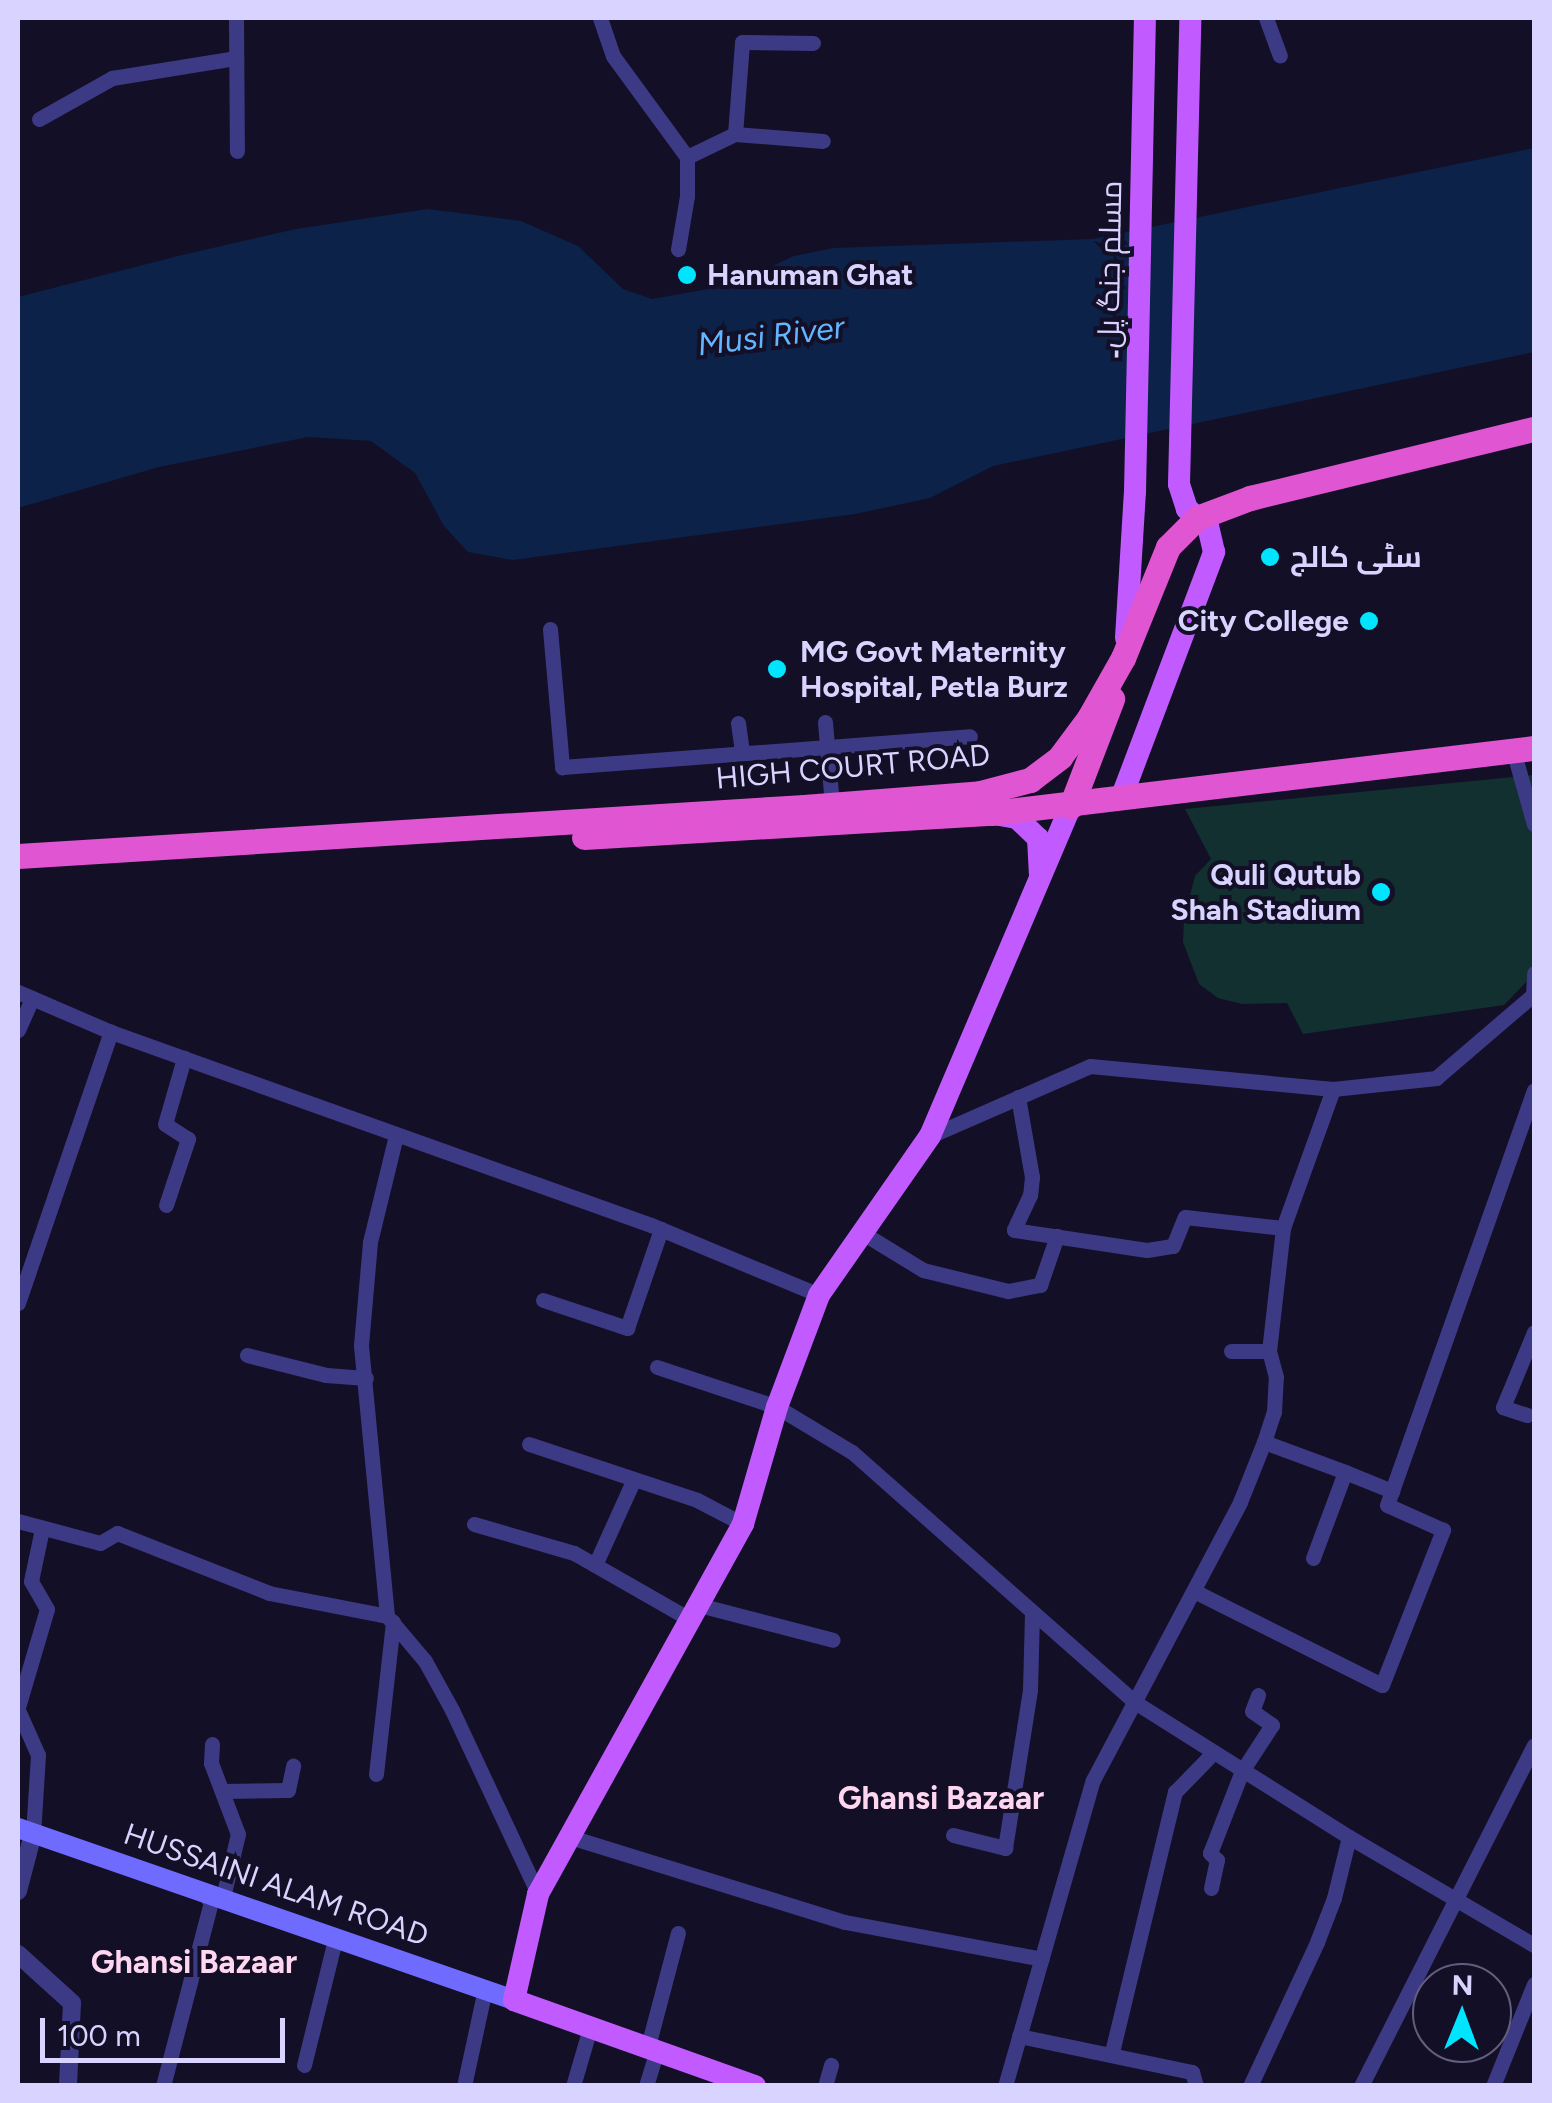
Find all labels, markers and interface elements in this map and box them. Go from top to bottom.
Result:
street label: مسلم جنگ پل۔ [1090,180,1130,360]
place label: Hanuman Ghat [707,257,913,293]
marker: Hanuman Ghat [676,264,698,286]
water label: Musi River [695,308,847,364]
place label: سٹی کالج [1290,539,1422,575]
marker: سٹی کالج [1259,546,1281,568]
place label: City College [1178,603,1349,639]
marker: City College [1358,610,1380,632]
place label: MG Govt Maternity Hospital, Petla Burz [800,634,1068,704]
marker: MG Govt Maternity Hospital, Petla Burz [764,656,790,682]
street label: HIGH COURT ROAD [714,737,992,797]
place label: Quli Qutub Shah Stadium [1171,857,1361,928]
marker: Quli Qutub Shah Stadium [1370,881,1392,903]
district label: Ghansi Bazaar [838,1779,1044,1817]
street label: HUSSAINI ALAM ROAD [119,1816,433,1954]
district label: Ghansi Bazaar [91,1943,297,1981]
north arrow [1412,1963,1512,2063]
text: N [1451,1968,1474,2002]
scale bar [45,1998,290,2060]
text: 100 m [57,2017,141,2054]

